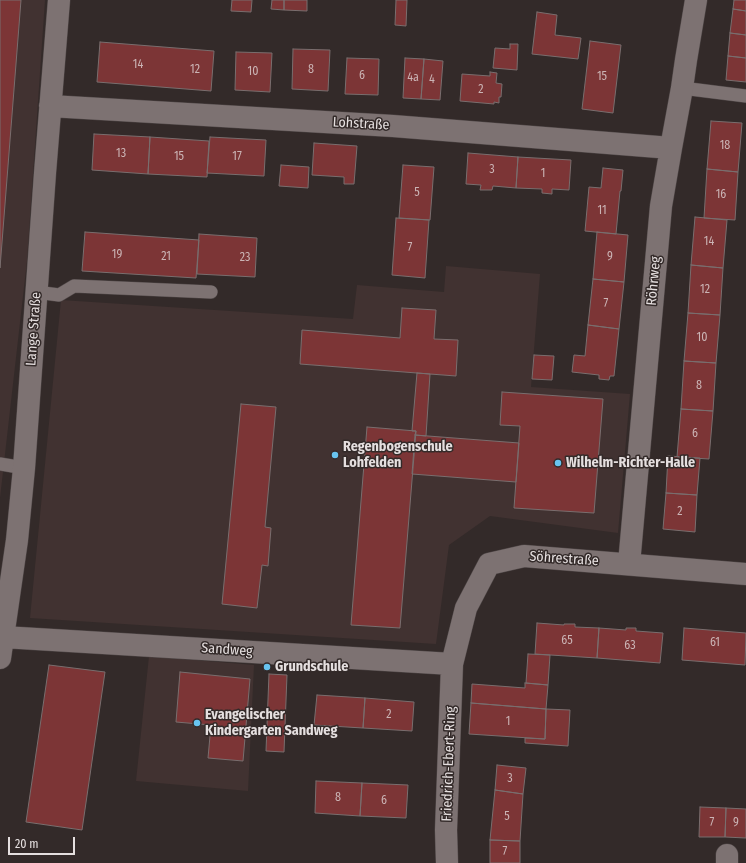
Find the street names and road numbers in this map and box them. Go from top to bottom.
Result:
street label: Lohstraße [332,114,390,134]
street label: Röhrweg [643,256,665,306]
street label: Lange Straße [23,291,45,367]
street label: Söhrestraße [529,548,599,570]
street label: Sandweg [201,640,253,660]
street label: Friedrich-Ebert-Ring [439,706,459,822]

